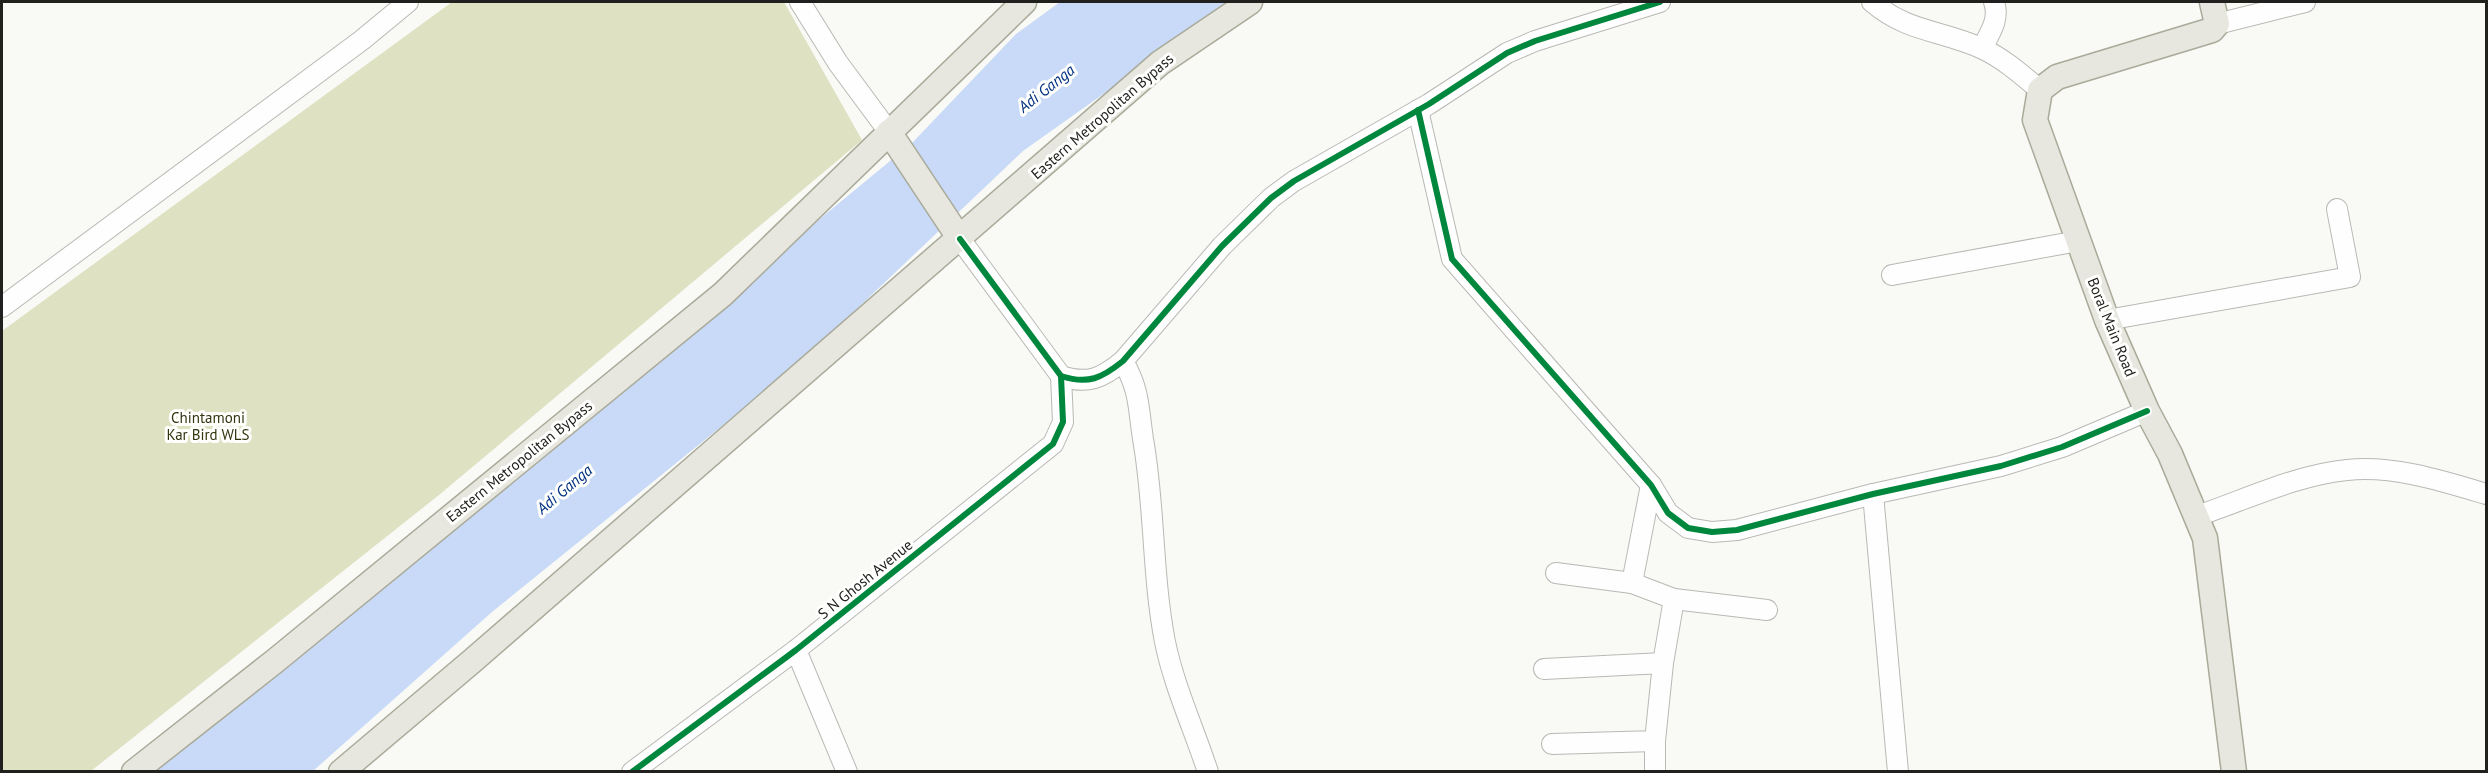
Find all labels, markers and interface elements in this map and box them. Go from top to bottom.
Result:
street label: Eastern Metropolitan Bypass [1027,49,1177,183]
water label: Adi Ganga [1013,59,1079,117]
street label: Boral Main Road [2084,275,2140,379]
street label: Eastern Metropolitan Bypass [442,396,596,526]
park label: Chintamoni Kar Bird WLS [166,408,250,444]
water label: Adi Ganga [531,460,596,519]
street label: S N Ghosh Avenue [814,535,916,623]

